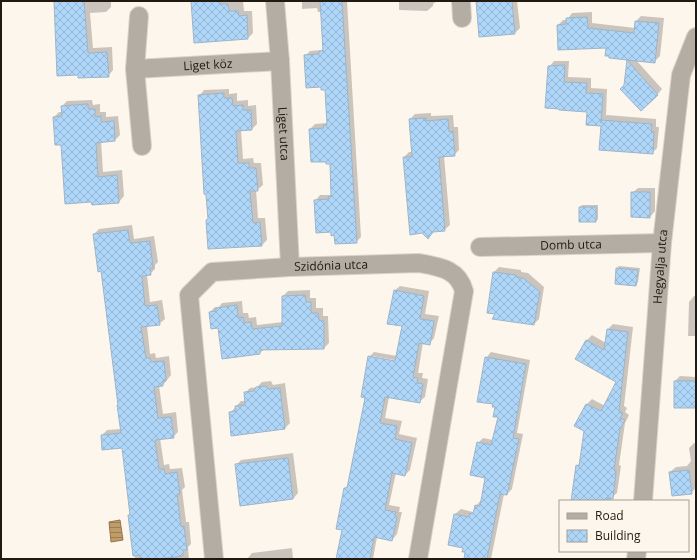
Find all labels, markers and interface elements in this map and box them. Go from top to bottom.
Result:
street label: Liget köz [183,55,233,74]
street label: Liget utca [274,106,294,161]
street label: Hegyalja utca [649,228,671,304]
street label: Domb utca [540,235,602,254]
street label: Szidónia utca [294,256,368,275]
legend [559,500,689,552]
text: Road [595,507,624,524]
text: Building [595,527,641,544]

